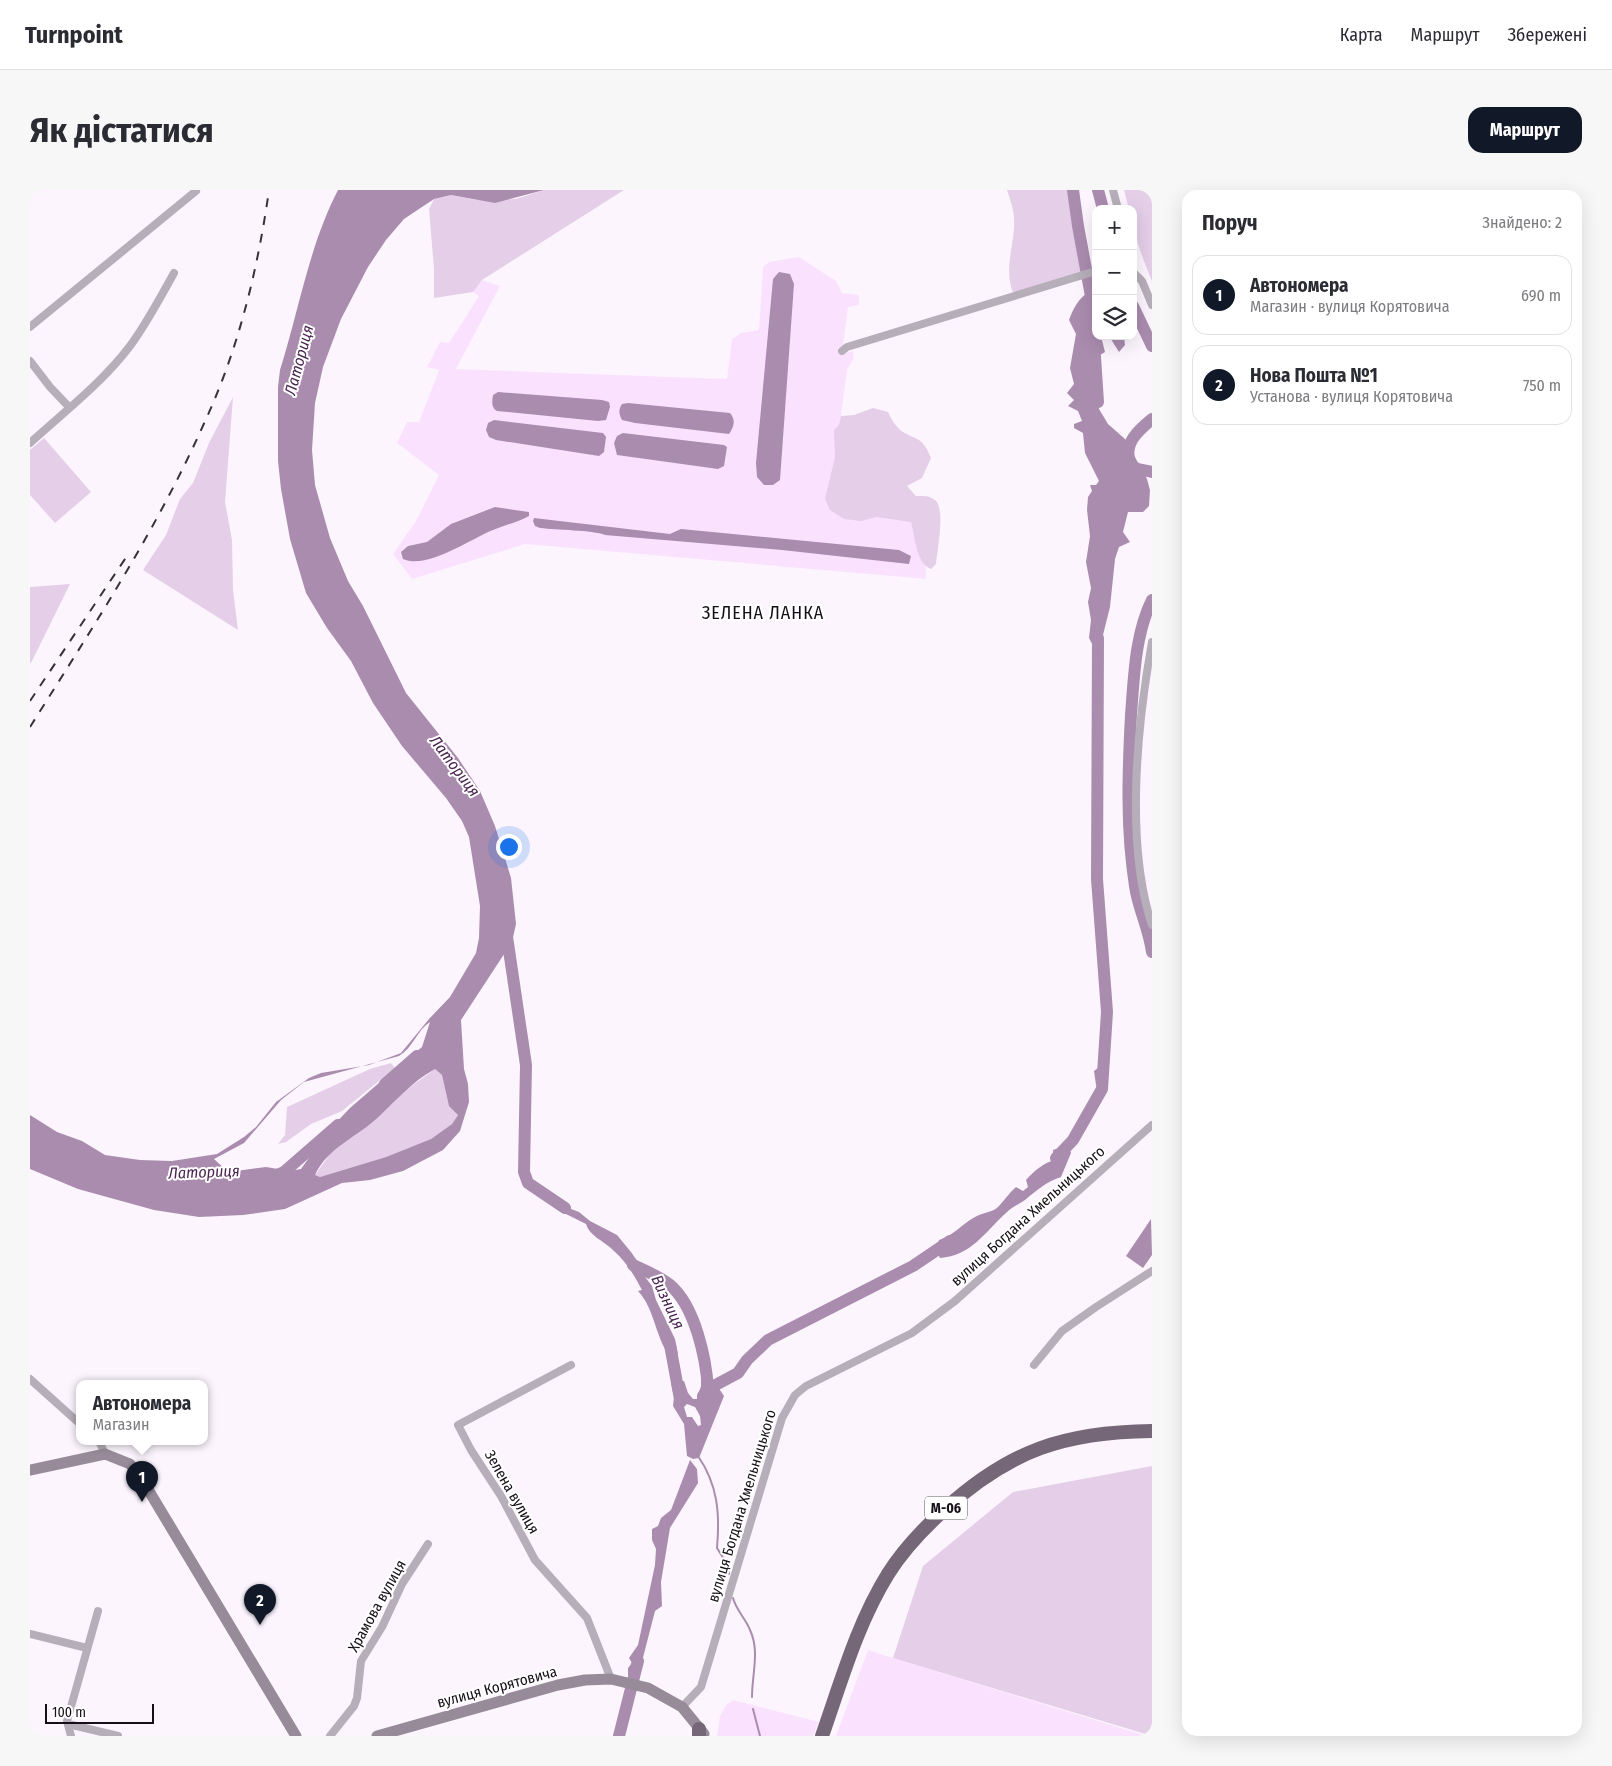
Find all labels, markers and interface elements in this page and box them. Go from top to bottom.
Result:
text: Turnpoint [25,21,123,49]
text: Карта [1340,24,1383,46]
text: Маршрут [1411,24,1480,46]
text: Збережені [1508,24,1587,46]
button: Маршрут [1468,107,1582,153]
text: Як дістатися [30,109,214,151]
map controls [1092,205,1137,340]
button: + [1092,205,1137,250]
text: Поруч [1202,210,1258,236]
text: Знайдено: 2 [1482,213,1562,232]
button: − [1092,250,1137,295]
text: Автономера [1250,274,1349,297]
text: 1 [1216,286,1222,305]
text: 690 m [1521,286,1561,305]
button: layers [1092,295,1137,340]
text: Магазин · вулиця Корятовича [1250,297,1449,316]
water label: Латориця [280,323,317,398]
text: Нова Пошта №1 [1250,364,1378,387]
text: 2 [1215,376,1223,395]
text: 750 m [1523,376,1561,395]
text: Установа · вулиця Корятовича [1250,387,1453,406]
district label: ЗЕЛЕНА ЛАНКА [702,602,824,624]
water label: Латориця [425,731,484,800]
your location [496,834,522,860]
street label: вулиця Богдана Хмельницького [947,1142,1109,1290]
water label: Латориця [167,1161,240,1183]
water label: Визниця [647,1272,689,1332]
popup [76,1380,208,1445]
text: Автономера [93,1392,191,1415]
street label: вулиця Богдана Хмельницького [704,1407,780,1605]
text: Магазин [93,1415,150,1434]
street label: Зелена вулиця [481,1447,543,1537]
pin: 1 [126,1461,158,1502]
road number: М-06 [925,1496,967,1520]
street label: Храмова вулиця [344,1557,410,1655]
pin: 2 [244,1584,276,1625]
street label: вулиця Корятовича [435,1662,559,1712]
scale bar [45,1701,154,1724]
text: 100 m [52,1704,86,1721]

